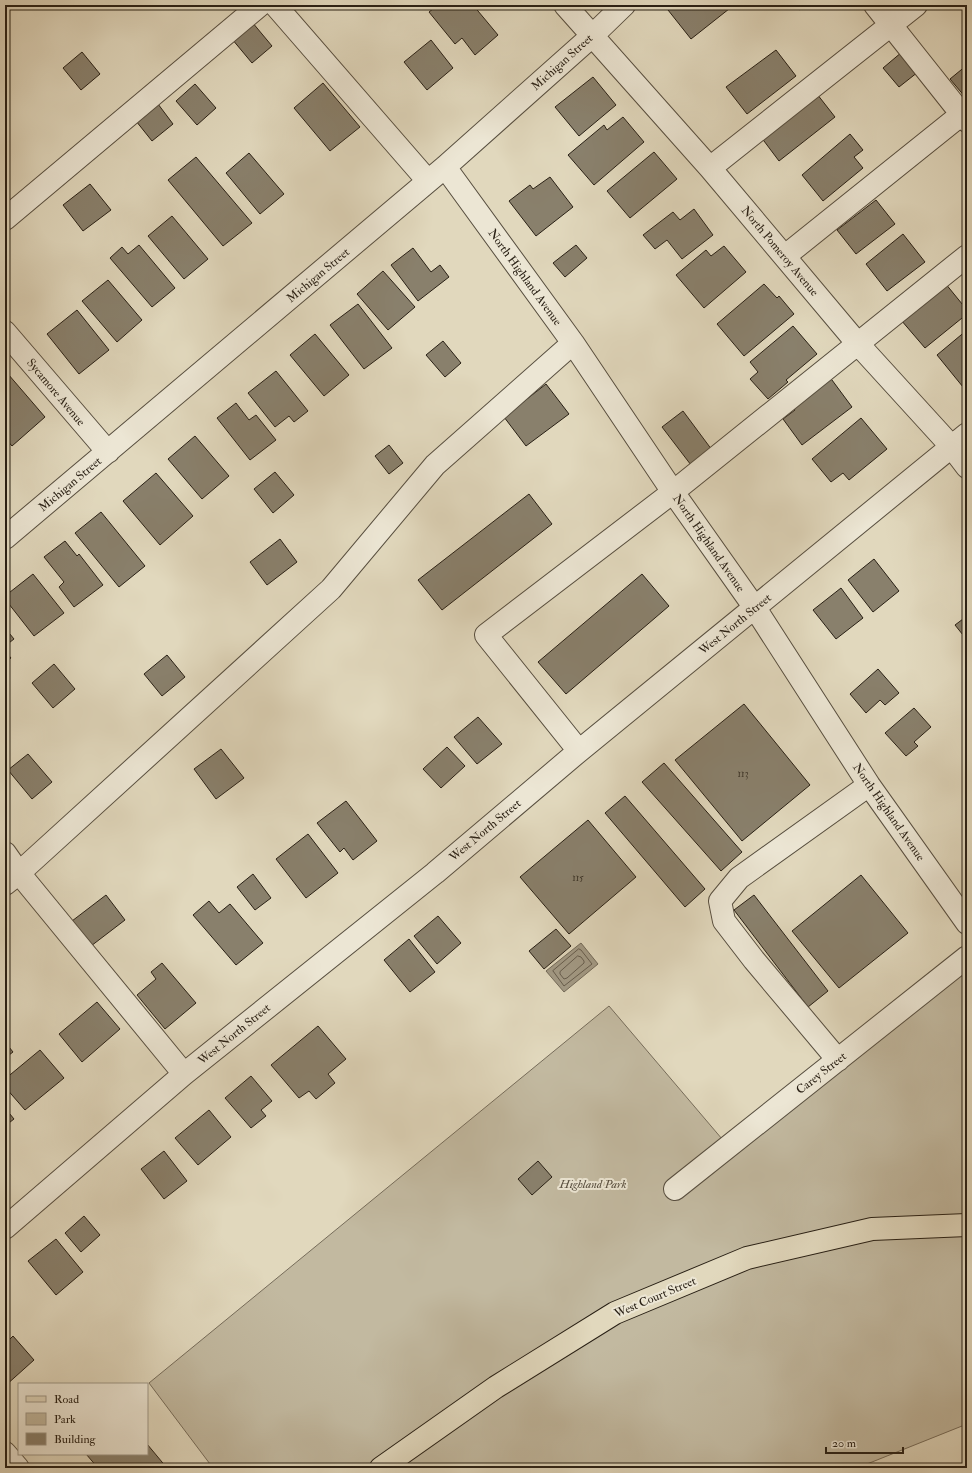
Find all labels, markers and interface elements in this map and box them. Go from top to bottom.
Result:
street label: Michigan Street [529,31,596,94]
street label: North Pomeroy Avenue [738,203,822,299]
street label: North Highland Avenue [484,226,565,329]
street label: Michigan Street [284,245,353,306]
street label: Sycamore Avenue [23,356,88,429]
street label: Michigan Street [36,454,105,515]
street label: North Highland Avenue [669,491,748,595]
street label: West North Street [695,590,775,659]
street label: North Highland Avenue [849,760,928,864]
house number: 113 [738,768,749,780]
street label: West North Street [446,796,524,865]
house number: 115 [572,872,584,884]
street label: West North Street [194,1000,274,1069]
street label: Carey Street [793,1049,850,1098]
park label: Highland Park [558,1177,627,1192]
street label: West Court Street [611,1273,698,1322]
legend [18,1383,148,1455]
text: Road [54,1392,79,1407]
text: Park [54,1412,76,1427]
scale bar [826,1429,903,1455]
text: Building [54,1432,97,1447]
text: 20 m [832,1436,857,1451]

